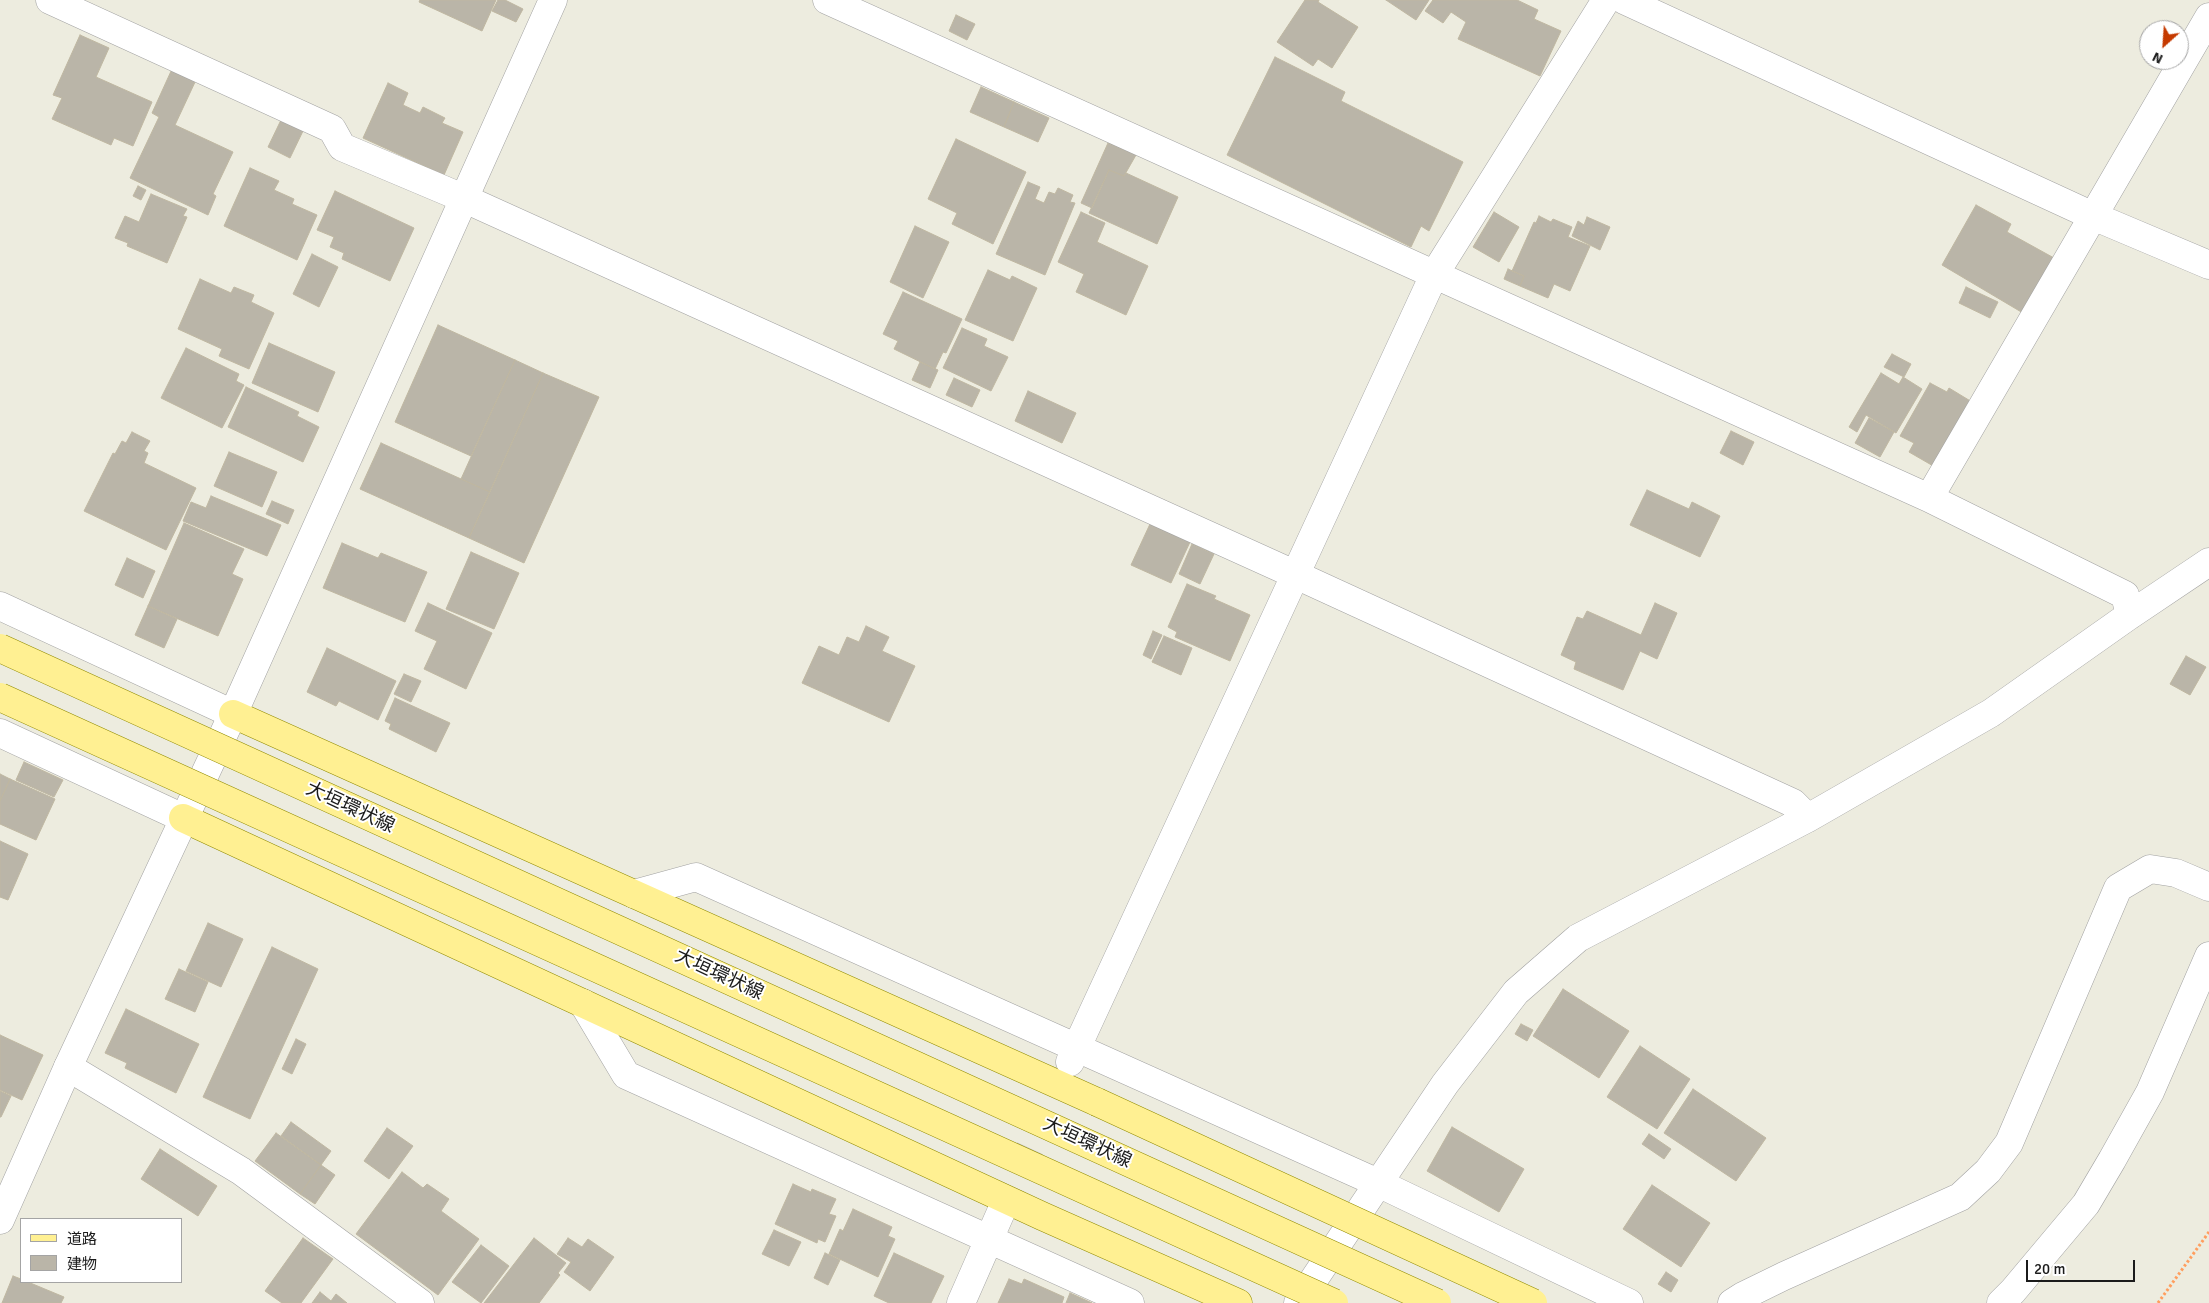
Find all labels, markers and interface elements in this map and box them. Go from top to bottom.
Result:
north arrow [2139,20,2189,70]
text: N [2150,48,2166,68]
street label: 大垣環状線 [302,778,398,838]
street label: 大垣環状線 [671,945,767,1005]
street label: 大垣環状線 [1039,1113,1135,1173]
legend [20,1218,182,1283]
text: 道路 [67,1230,97,1248]
scale bar [2029,1250,2138,1282]
text: 建物 [67,1255,97,1273]
text: 20 m [2034,1260,2065,1278]

